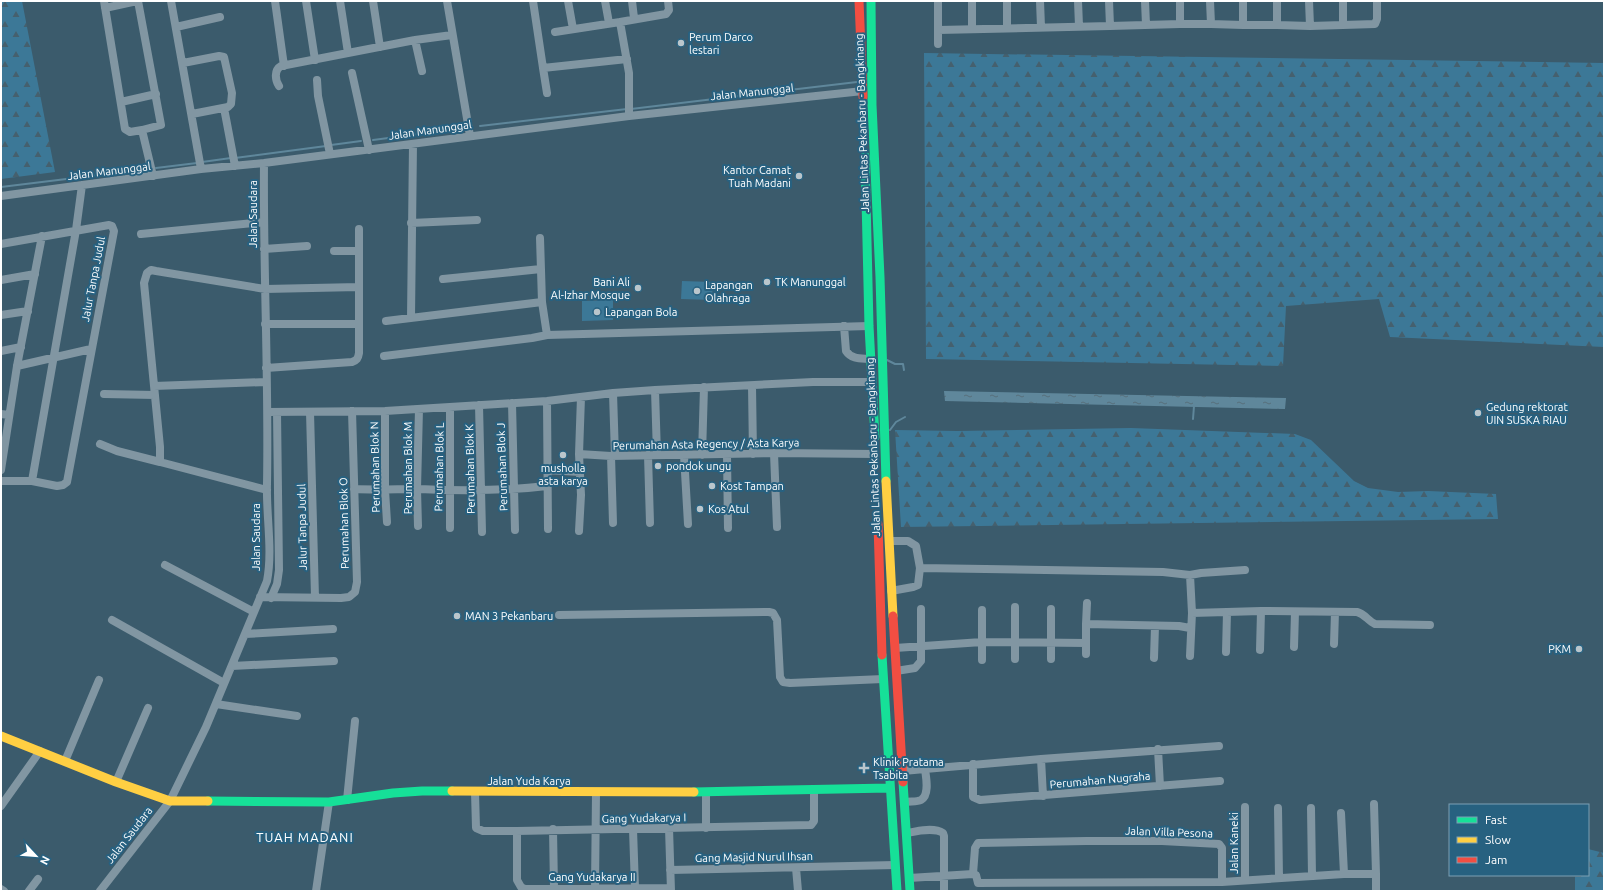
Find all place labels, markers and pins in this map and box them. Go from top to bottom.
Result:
place label: Perum Darco lestari [689,31,753,56]
marker: Perum Darco lestari [676,38,686,48]
place label: Kantor Camat Tuah Madani [723,164,792,189]
marker: Kantor Camat Tuah Madani [794,171,804,181]
place label: Bani Ali Al-Izhar Mosque [551,276,630,301]
place label: TK Manunggal [775,276,846,288]
marker: TK Manunggal [762,277,772,287]
place label: Lapangan Olahraga [705,279,753,304]
marker: Bani Ali Al-Izhar Mosque [633,283,643,293]
marker: Lapangan Olahraga [692,286,702,296]
place label: Lapangan Bola [605,306,677,318]
marker: Lapangan Bola [592,307,602,317]
place label: Gedung rektorat UIN SUSKA RIAU [1486,401,1569,426]
marker: Gedung rektorat UIN SUSKA RIAU [1473,408,1483,418]
marker: musholla asta karya [558,450,568,460]
place label: pondok ungu [666,460,731,472]
marker: pondok ungu [653,461,663,471]
place label: musholla asta karya [538,462,588,487]
place label: Kost Tampan [720,480,784,492]
marker: Kost Tampan [707,481,717,491]
place label: Kos Atul [708,503,749,515]
marker: Kos Atul [695,504,705,514]
place label: MAN 3 Pekanbaru [465,610,553,622]
marker: MAN 3 Pekanbaru [452,611,462,621]
place label: PKM [1548,643,1571,655]
marker: PKM [1574,644,1584,654]
place label: Klinik Pratama Tsabita [873,756,944,781]
marker: Klinik Pratama Tsabita [858,762,870,774]

